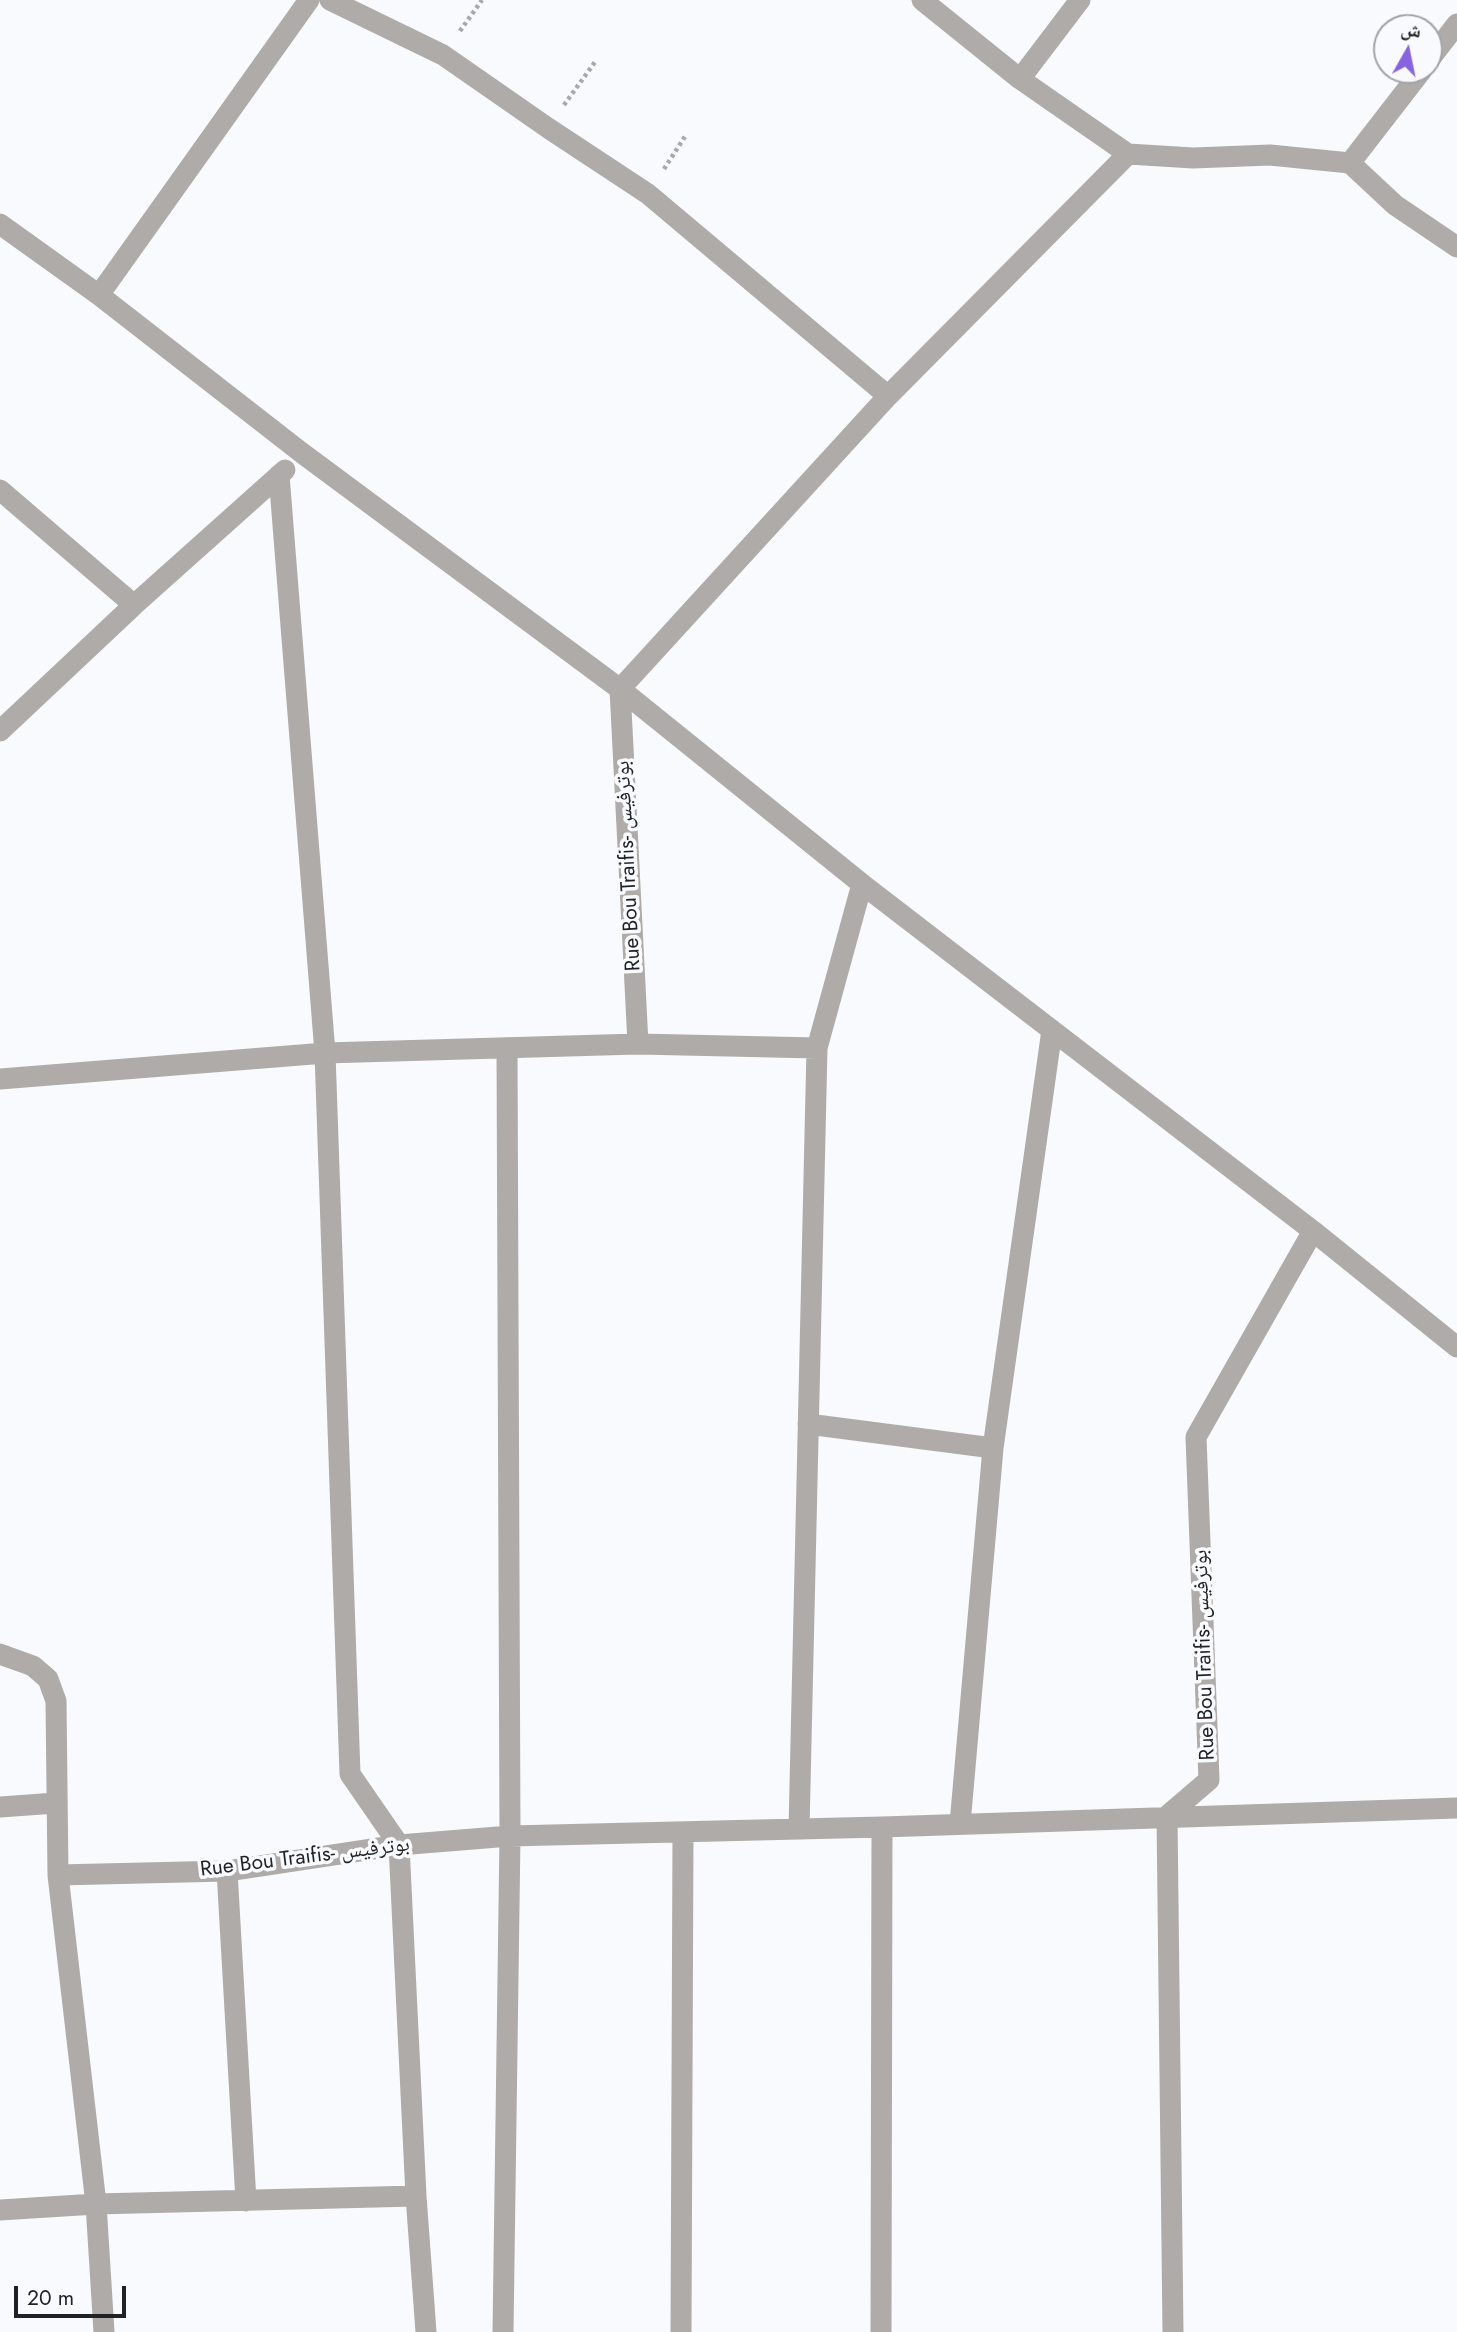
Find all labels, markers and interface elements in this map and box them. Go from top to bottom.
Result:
north arrow [1373,14,1443,84]
text: ش [1399,15,1423,45]
street label: Rue Bou Traifis- بوترفيس [611,760,647,972]
street label: Rue Bou Traifis- بوترفيس [1189,1549,1221,1761]
street label: Rue Bou Traifis- بوترفيس [199,1833,411,1883]
scale bar [18,2272,130,2316]
text: 20 m [27,2283,74,2313]

